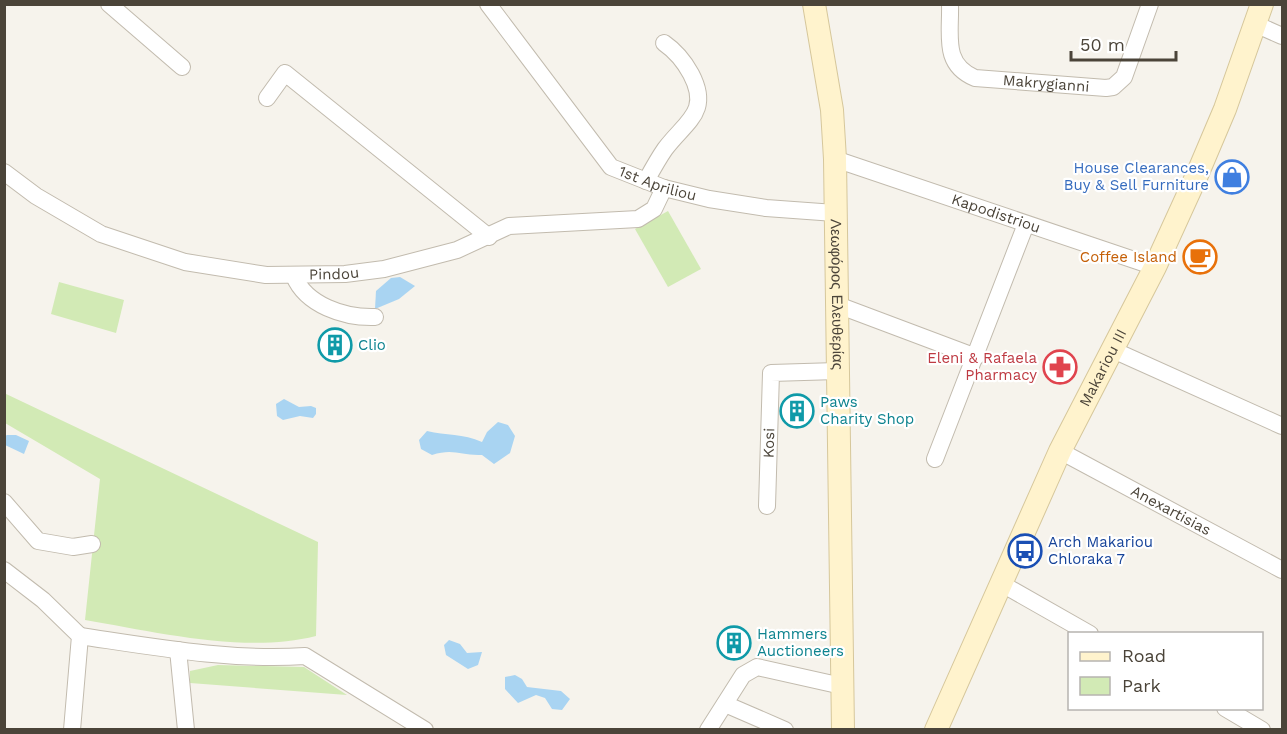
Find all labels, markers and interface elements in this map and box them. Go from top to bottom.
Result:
scale bar [1071,24,1176,62]
text: 50 m [1080,34,1125,55]
street label: Makrygianni [1002,71,1090,96]
place label: House Clearances, Buy & Sell Furniture [1064,159,1209,194]
shop icon: House Clearances, Buy & Sell Furniture [1214,159,1250,195]
street label: 1st Apriliou [616,162,698,205]
street label: Kapodistriou [949,190,1043,237]
street label: Λεωφόρος Ελευθερίας [827,219,847,370]
cafe icon: Coffee Island [1182,239,1218,275]
place label: Coffee Island [1080,248,1177,266]
street label: Pindou [309,263,360,283]
street label: Makariou III [1075,326,1130,410]
building icon: Clio [317,327,353,363]
place label: Clio [358,336,386,354]
place label: Eleni & Rafaela Pharmacy [927,349,1038,384]
pharmacy icon: Eleni & Rafaela Pharmacy [1042,349,1078,385]
building icon: Paws Charity Shop [779,393,815,429]
place label: Paws Charity Shop [820,393,914,428]
street label: Kosi [759,428,778,458]
street label: Anexartisias [1128,482,1214,539]
bus stop icon: Arch Makariou Chloraka 7 [1007,533,1043,569]
place label: Arch Makariou Chloraka 7 [1048,533,1153,568]
building icon: Hammers Auctioneers [716,625,752,661]
place label: Hammers Auctioneers [757,625,844,660]
legend [1068,632,1263,710]
text: Road [1122,645,1166,666]
text: Park [1122,675,1161,696]

